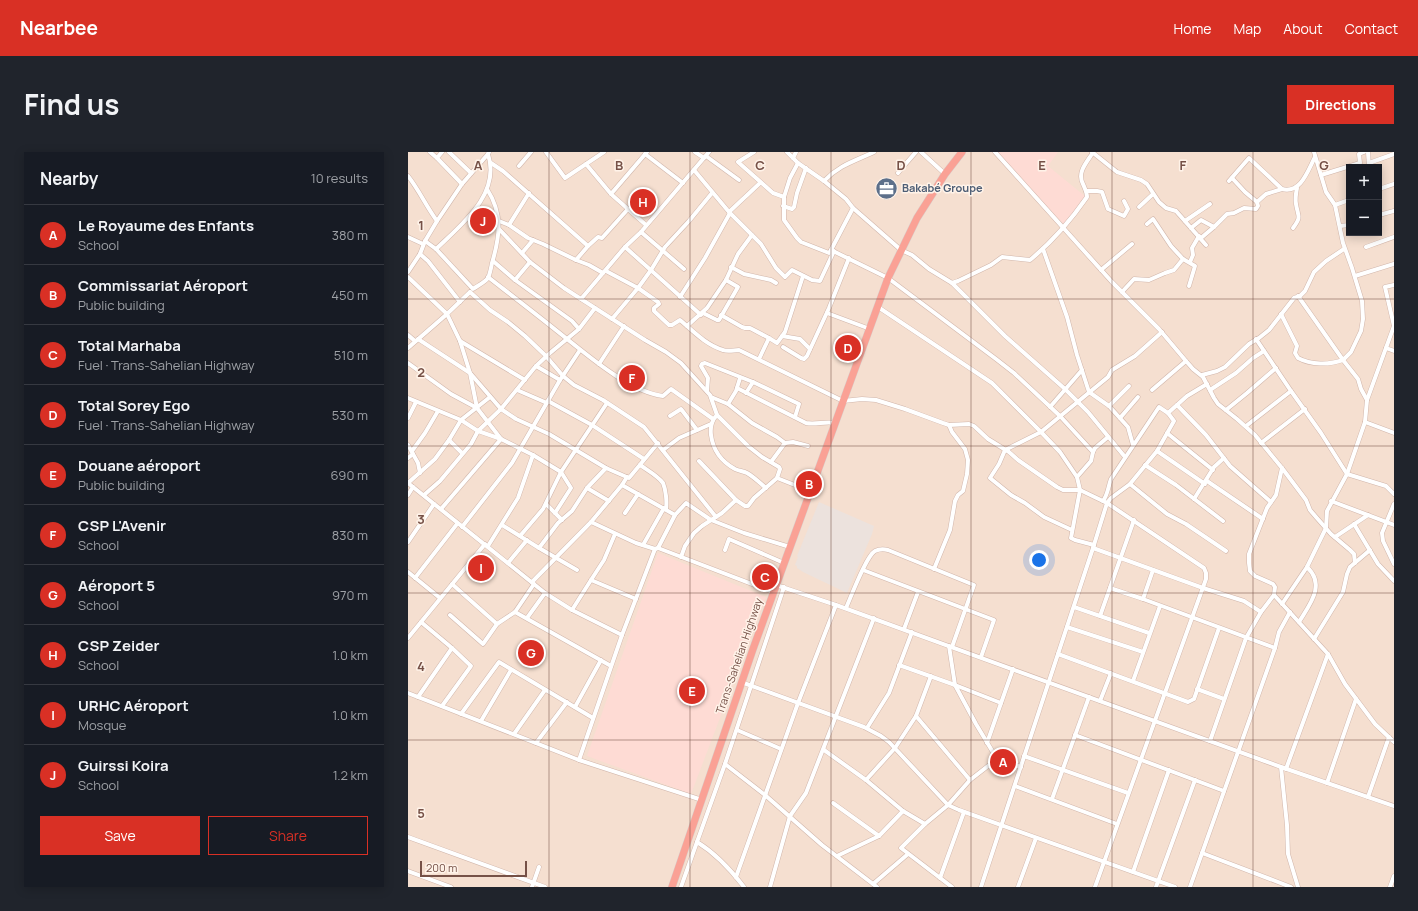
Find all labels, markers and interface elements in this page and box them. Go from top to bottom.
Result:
text: Nearbee [20,15,98,41]
text: Home [1174,19,1211,38]
text: Map [1233,19,1261,38]
text: About [1283,19,1323,38]
text: Contact [1345,19,1398,38]
text: Find us [24,85,119,123]
button: Directions [1287,85,1394,124]
text: A [474,156,483,174]
text: B [615,156,623,174]
text: C [755,156,765,174]
text: D [896,156,906,174]
text: E [1038,156,1046,174]
text: F [1180,156,1187,174]
text: G [1319,156,1329,174]
map controls [1346,164,1382,236]
button: + [1346,164,1382,200]
text: Nearby [40,167,98,190]
text: 10 results [311,169,368,187]
office icon: Bakabé Groupe [873,175,899,201]
place label: Bakabé Groupe [902,180,983,195]
pin: H [630,187,656,217]
button: − [1346,200,1382,236]
pin: J [470,206,496,236]
text: Le Royaume des Enfants [78,215,254,236]
text: 1 [418,216,424,234]
text: A [49,226,57,244]
text: 380 m [332,226,368,244]
text: School [78,236,119,254]
text: Commissariat Aéroport [78,275,248,296]
text: B [49,286,57,304]
text: 450 m [331,286,368,304]
text: Public building [78,296,165,314]
pin: D [835,333,861,363]
text: Total Marhaba [78,335,181,356]
text: C [48,346,58,364]
text: 510 m [334,346,368,364]
text: Fuel · Trans-Sahelian Highway [78,356,255,374]
text: 2 [417,363,425,381]
pin: F [619,363,645,393]
text: Total Sorey Ego [78,395,190,416]
text: D [48,406,58,424]
text: 530 m [332,406,368,424]
text: Fuel · Trans-Sahelian Highway [78,416,255,434]
text: Douane aéroport [78,455,201,476]
text: E [49,466,57,484]
text: 690 m [330,466,368,484]
pin: B [796,469,822,499]
text: Public building [78,476,165,494]
text: 3 [417,510,425,528]
text: CSP L'Avenir [78,515,166,536]
text: F [50,526,56,544]
text: 830 m [332,526,368,544]
text: School [78,536,119,554]
your location [1029,550,1049,570]
pin: I [468,553,494,583]
pin: C [752,562,778,592]
text: Aéroport 5 [78,575,155,596]
text: G [48,586,58,604]
text: 970 m [332,586,368,604]
text: School [78,596,119,614]
street label: Trans-Sahelian Highway [712,596,765,716]
text: CSP Zeider [78,635,159,656]
pin: G [518,638,544,668]
text: H [48,646,58,664]
text: 1.0 km [332,646,368,664]
text: School [78,656,119,674]
text: 4 [417,657,425,675]
pin: E [679,676,705,706]
text: URHC Aéroport [78,695,189,716]
text: I [51,706,55,724]
text: 1.0 km [332,706,368,724]
text: Mosque [78,716,126,734]
pin: A [990,747,1016,777]
text: Guirssi Koira [78,755,169,776]
text: J [50,766,56,784]
text: 1.2 km [333,766,368,784]
text: School [78,776,119,794]
text: 5 [417,804,425,822]
button: Save [40,816,200,855]
button: Share [208,816,368,855]
scale bar [420,859,527,878]
text: 200 m [426,860,457,875]

